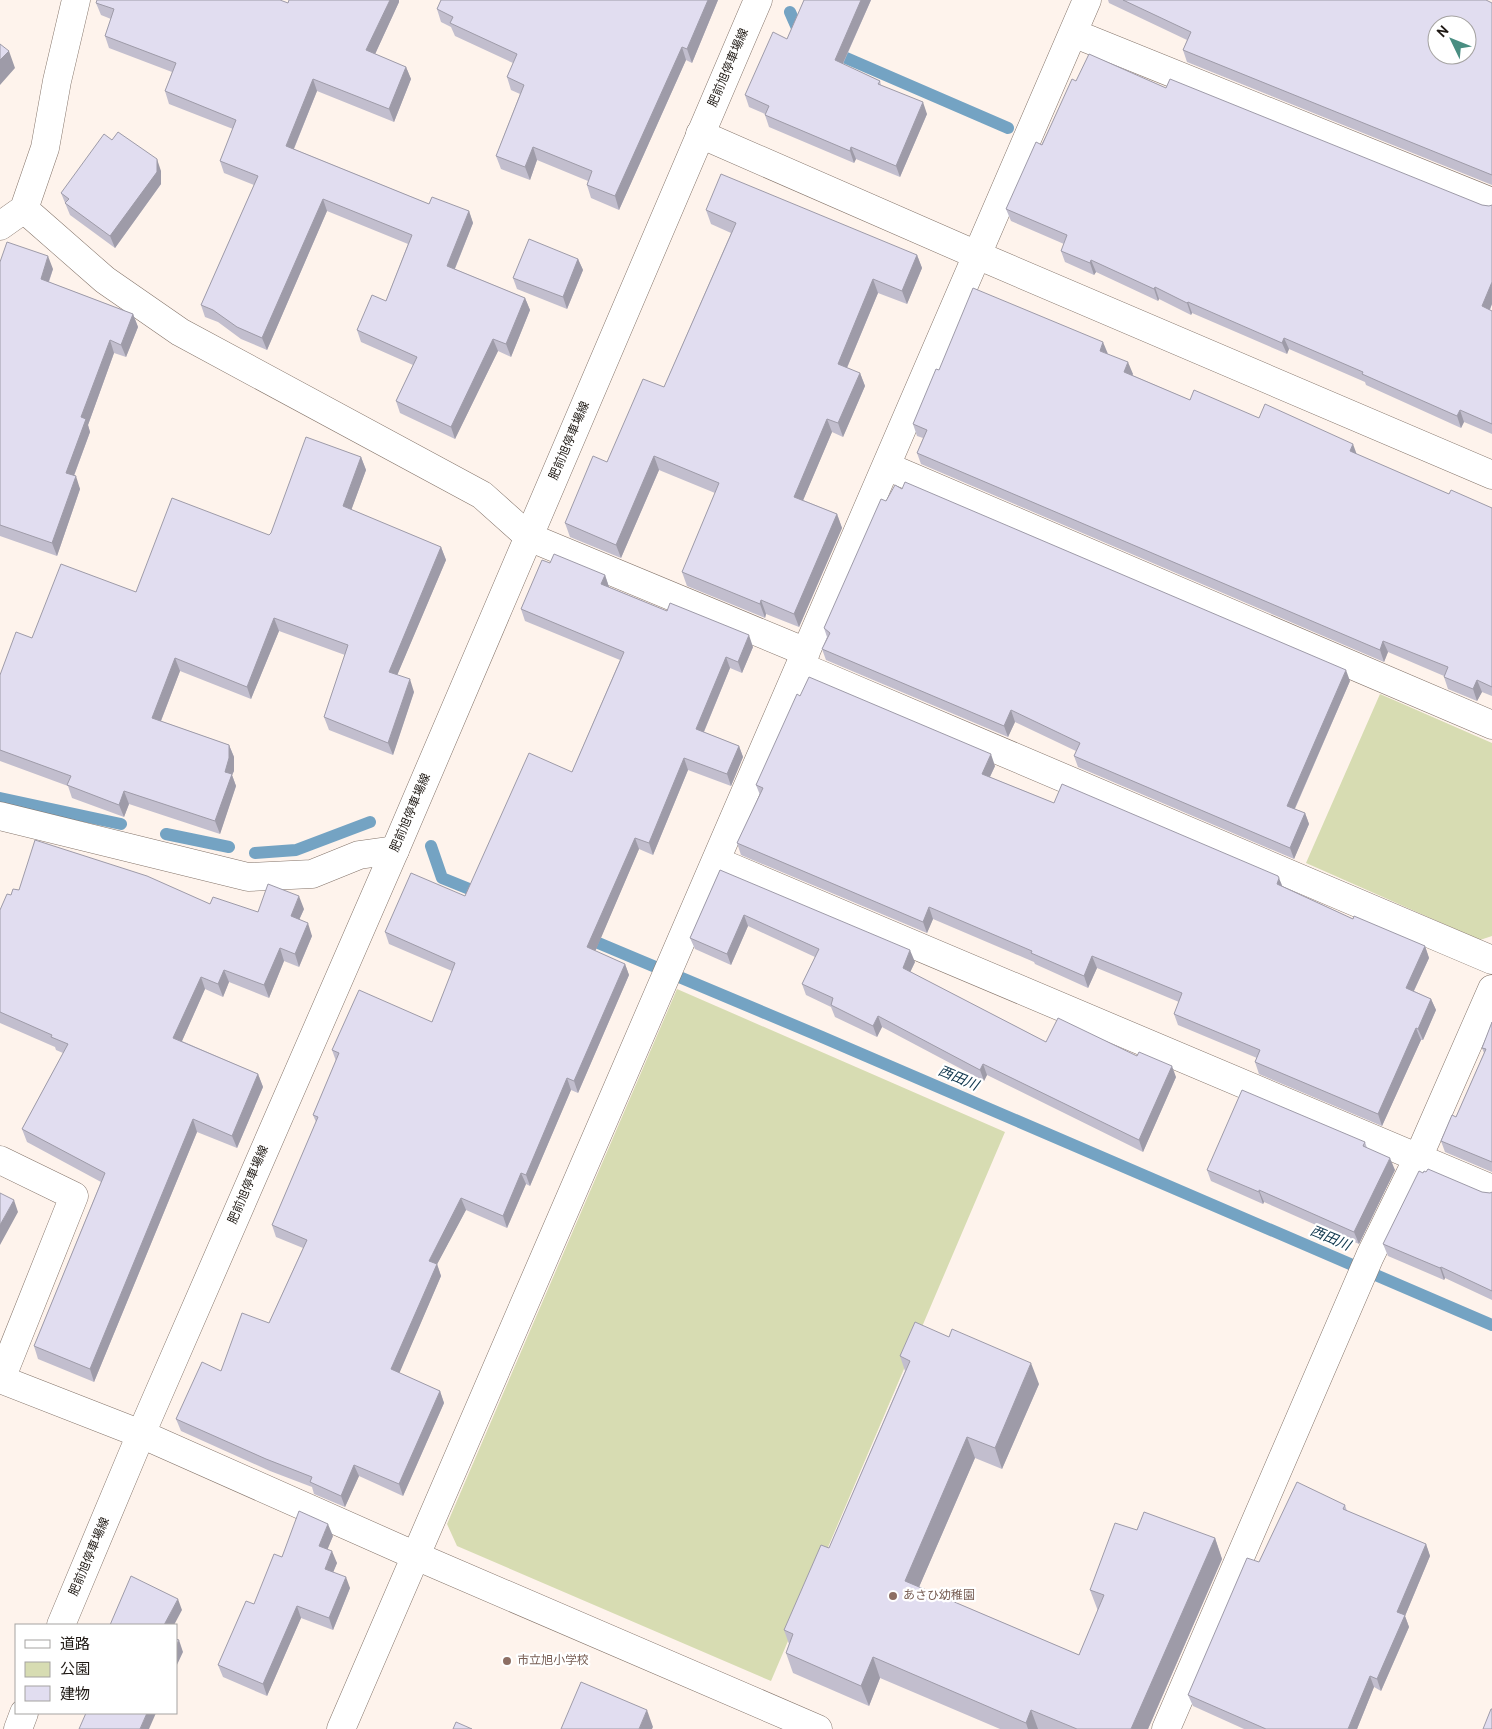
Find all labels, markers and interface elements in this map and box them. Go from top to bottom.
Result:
north arrow [1427,15,1477,65]
text: N [1434,23,1453,42]
street label: 肥前旭停車場線 [705,26,753,110]
street label: 肥前旭停車場線 [546,399,594,483]
street label: 肥前旭停車場線 [387,771,435,855]
water label: 西田川 [935,1063,982,1096]
street label: 肥前旭停車場線 [225,1143,273,1227]
water label: 西田川 [1307,1223,1354,1256]
street label: 肥前旭停車場線 [66,1515,114,1599]
place label: あさひ幼稚園 [903,1588,975,1604]
marker: あさひ幼稚園 [887,1590,899,1602]
legend [15,1624,178,1714]
text: 道路 [60,1636,90,1655]
place label: 市立旭小学校 [517,1653,589,1669]
marker: 市立旭小学校 [501,1655,513,1667]
text: 公園 [60,1661,90,1680]
text: 建物 [60,1686,90,1705]

